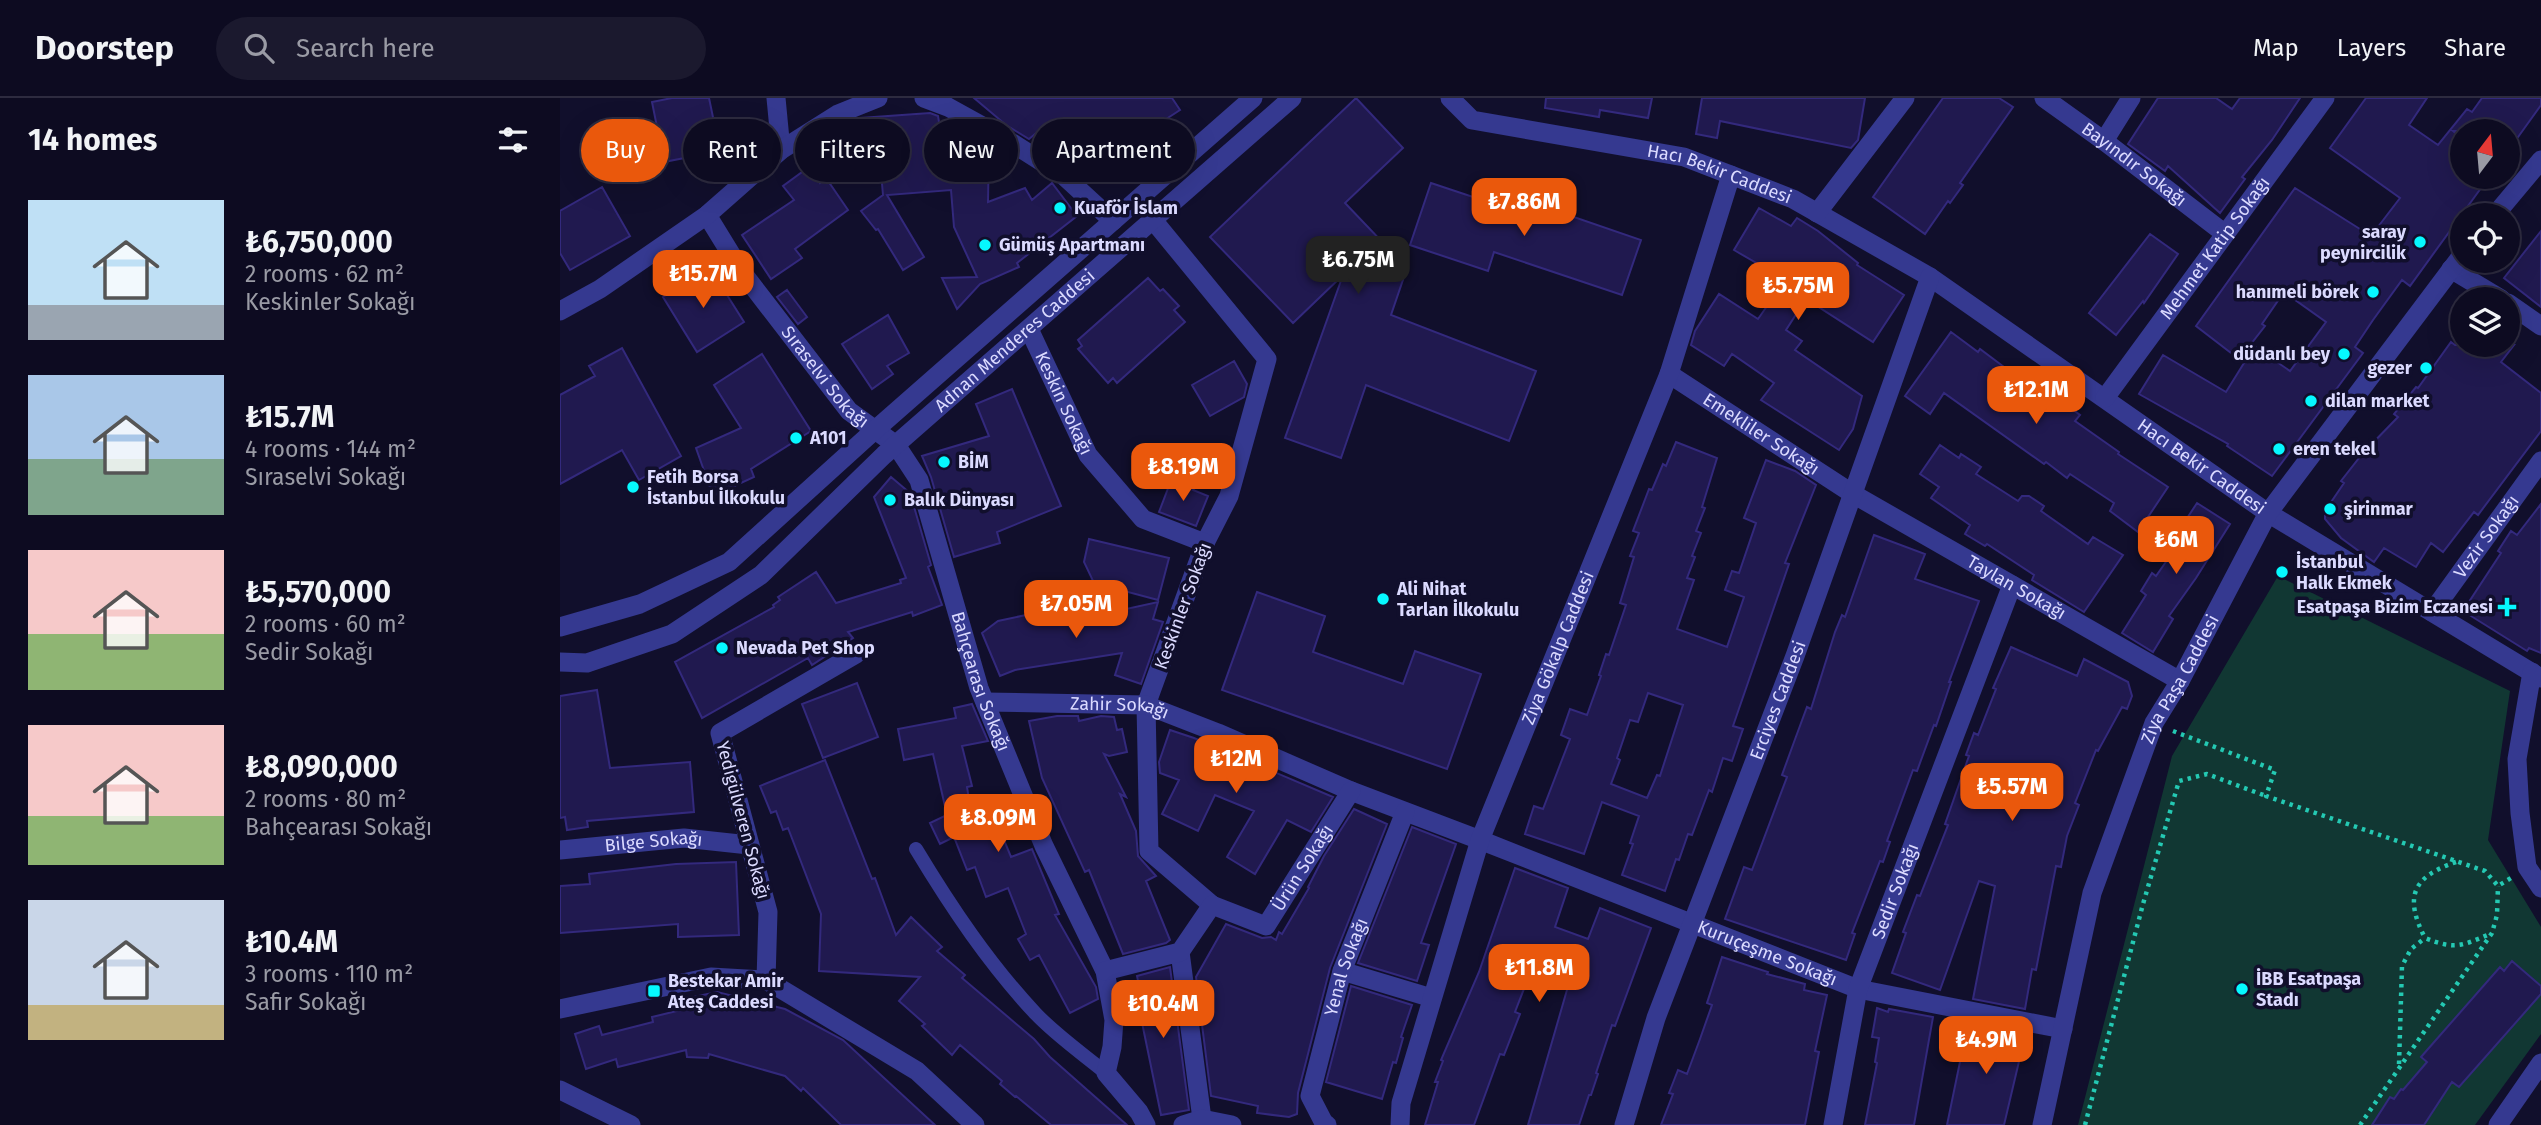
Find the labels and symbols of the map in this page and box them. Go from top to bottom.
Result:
street label: Bayındır Sokağı [2077,118,2191,211]
north arrow [2450,119,2520,189]
street label: Hacı Bekir Caddesi [1645,140,1795,208]
street label: Mehmet Katip Sokağı [2155,172,2275,324]
pin: ₺7.86M [1467,178,1581,238]
place label: Kuaför İslam [1074,197,1178,219]
marker: Kuaför İslam [1052,200,1068,216]
place label: saray peynircilik [2320,221,2407,264]
place label: Gümüş Apartmanı [999,234,1145,256]
marker: saray peynircilik [2412,234,2428,250]
pin: ₺6.75M [1301,236,1415,296]
marker: Gümüş Apartmanı [977,237,993,253]
pin: ₺15.7M [646,250,760,310]
pin: ₺5.75M [1741,262,1855,322]
street label: Adnan Menderes Caddesi [930,265,1099,417]
place label: hanımeli börek [2236,281,2360,303]
marker: hanımeli börek [2365,284,2381,300]
street label: Sıraselvi Sokağı [777,322,873,433]
place label: düdanlı bey [2233,343,2331,365]
marker: düdanlı bey [2336,346,2352,362]
street label: Keskin Sokağı [1030,348,1097,458]
place label: gezer [2367,357,2413,379]
marker: gezer [2418,360,2434,376]
pin: ₺12.1M [1979,366,2093,426]
street label: Emekliler Sokağı [1699,388,1823,480]
place label: dilan market [2325,390,2431,412]
marker: dilan market [2303,393,2319,409]
street label: Hacı Bekir Caddesi [2133,414,2270,519]
place label: A101 [809,427,847,449]
marker: A101 [788,430,804,446]
place label: eren tekel [2293,438,2376,460]
marker: eren tekel [2271,441,2287,457]
pin: ₺8.19M [1126,444,1240,503]
place label: BİM [958,451,989,473]
marker: BİM [936,454,952,470]
place label: Fetih Borsa İstanbul İlkokulu [647,466,785,509]
marker: Fetih Borsa İstanbul İlkokulu [625,479,641,495]
place label: Balık Dünyası [904,489,1014,511]
street label: Vezir Sokağı [2449,491,2524,582]
marker: Balık Dünyası [882,492,898,508]
place label: şirinmar [2344,498,2414,520]
marker: şirinmar [2322,501,2338,517]
pin: ₺6M [2142,517,2210,576]
street label: Keskinler Sokağı [1150,540,1216,672]
street label: Taylan Sokağı [1963,551,2070,624]
place label: İstanbul Halk Ekmek [2296,551,2393,594]
marker: İstanbul Halk Ekmek [2274,564,2290,580]
street label: Ziya Gökalp Caddesi [1517,568,1599,728]
place label: Ali Nihat Tarlan İlkokulu [1396,578,1519,621]
pin: ₺7.05M [1019,580,1133,640]
marker: Ali Nihat Tarlan İlkokulu [1375,591,1391,607]
place label: Esatpaşa Bizim Eczanesi [2297,596,2493,618]
marker: Esatpaşa Bizim Eczanesi [2499,599,2515,615]
street label: Bahçearası Sokağı [947,609,1015,755]
street label: Ziya Paşa Caddesi [2136,611,2224,747]
place label: Nevada Pet Shop [736,637,875,659]
street label: Erciyes Caddesi [1745,638,1811,763]
marker: Nevada Pet Shop [714,640,730,656]
street label: Zahir Sokağı [1070,693,1172,724]
pin: ₺12M [1195,736,1277,795]
street label: Yedigülveren Sokağı [711,739,775,901]
pin: ₺5.57M [1955,764,2069,823]
pin: ₺8.09M [941,794,1055,854]
street label: Ürün Sokağı [1267,820,1338,915]
street label: Bilge Sokağı [604,827,704,857]
street label: Sedir Sokağı [1867,840,1923,942]
street label: Yenal Sokağı [1320,915,1373,1018]
street label: Kuruçeşme Sokağı [1694,916,1840,991]
pin: ₺11.8M [1482,944,1596,1004]
place label: İBB Esatpaşa Stadı [2256,968,2361,1011]
place label: Bestekar Amir Ateş Caddesi [667,970,784,1013]
pin: ₺10.4M [1106,981,1220,1040]
marker: İBB Esatpaşa Stadı [2234,981,2250,997]
marker: Bestekar Amir Ateş Caddesi [646,983,662,999]
pin: ₺4.9M [1937,1016,2035,1076]

